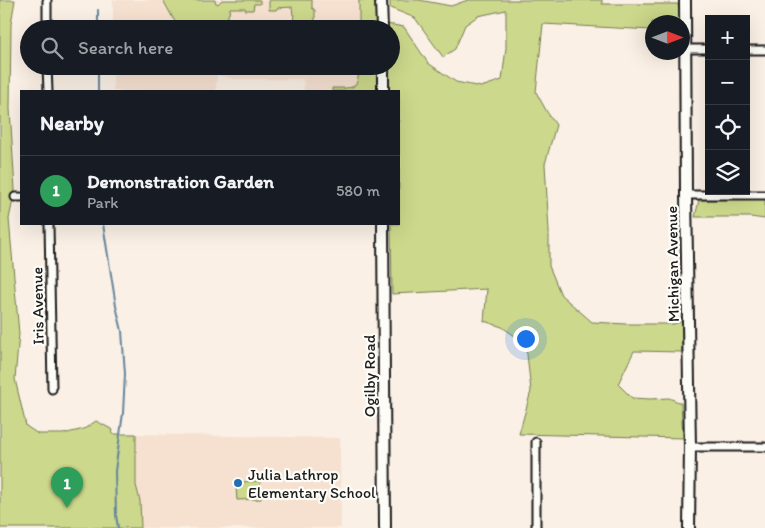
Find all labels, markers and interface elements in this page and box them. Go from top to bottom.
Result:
north arrow [645,15,690,60]
map controls [705,15,750,195]
button: + [705,15,750,60]
search box [20,20,400,75]
icon: search [38,34,66,62]
text: Search here [78,36,173,59]
button: − [705,60,750,105]
button: locate [705,105,750,150]
text: Nearby [40,110,104,135]
button: layers [705,150,750,195]
text: Demonstration Garden [87,170,274,193]
text: 1 [52,181,60,200]
text: 580 m [336,181,380,200]
text: Park [87,193,118,212]
street label: Michigan Avenue [662,205,683,322]
street label: Iris Avenue [27,267,48,345]
your location [513,326,539,352]
street label: Ogilby Road [360,334,379,417]
place label: Julia Lathrop Elementary School [248,465,376,502]
pin: 1 [51,467,83,508]
marker: Julia Lathrop Elementary School [232,477,244,489]

